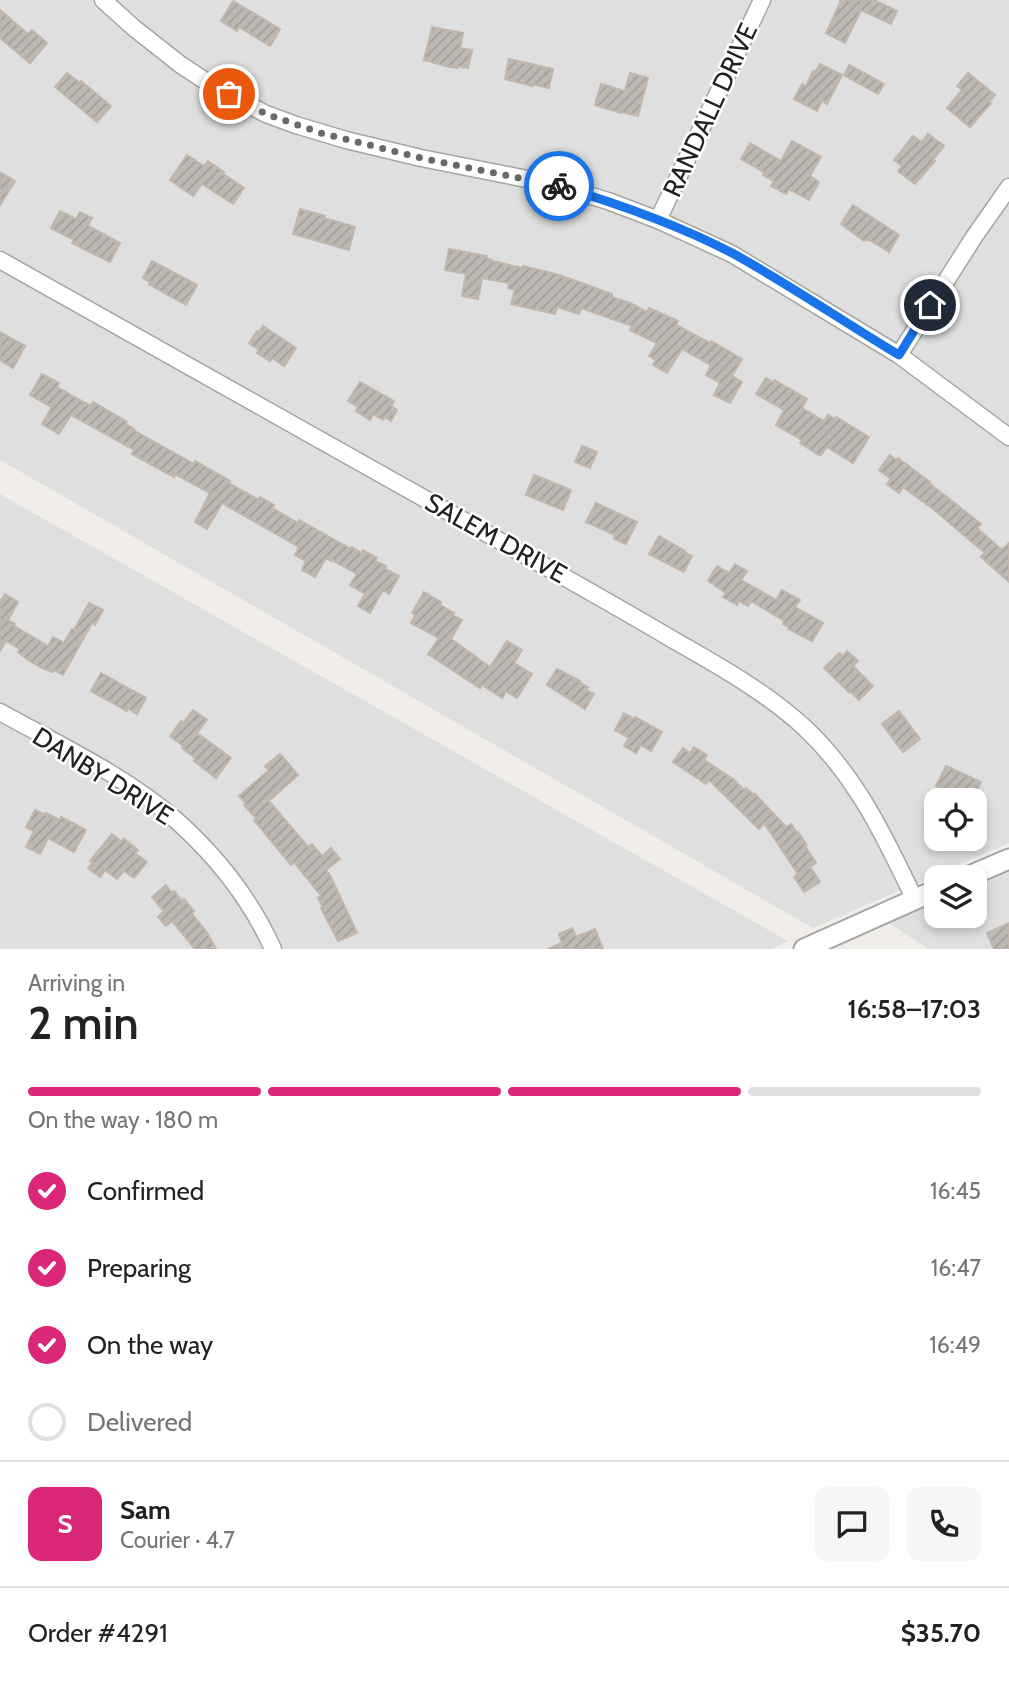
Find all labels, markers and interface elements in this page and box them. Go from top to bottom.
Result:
street label: RANDALL DRIVE [656,18,764,202]
pin [199,64,259,124]
icon: bag [210,75,248,113]
courier [524,151,594,221]
icon: bike [540,167,578,205]
pin [900,275,960,335]
icon: home [911,286,949,324]
street label: SALEM DRIVE [420,486,572,590]
street label: DANBY DRIVE [27,720,179,832]
map controls [924,788,987,928]
button: locate [924,788,987,851]
button: layers [924,865,987,928]
text: Arriving in [28,969,125,997]
text: 16:58–17:03 [848,993,981,1025]
text: 2 min [28,995,139,1051]
text: On the way · 180 m [28,1106,218,1134]
icon: check [28,1172,66,1210]
text: Confirmed [87,1175,204,1207]
text: 16:45 [930,1177,981,1205]
icon: check [28,1249,66,1287]
text: Preparing [87,1252,191,1284]
text: 16:47 [931,1254,981,1282]
icon: check [28,1326,66,1364]
text: On the way [87,1329,213,1361]
text: 16:49 [929,1331,981,1359]
text: Delivered [87,1406,192,1438]
button: chat [815,1487,889,1561]
button: phone [907,1487,981,1561]
text: Sam [120,1494,171,1526]
text: S [57,1508,73,1540]
text: Courier · 4.7 [120,1526,235,1554]
text: Order #4291 [28,1617,168,1649]
text: $35.70 [901,1617,981,1649]

